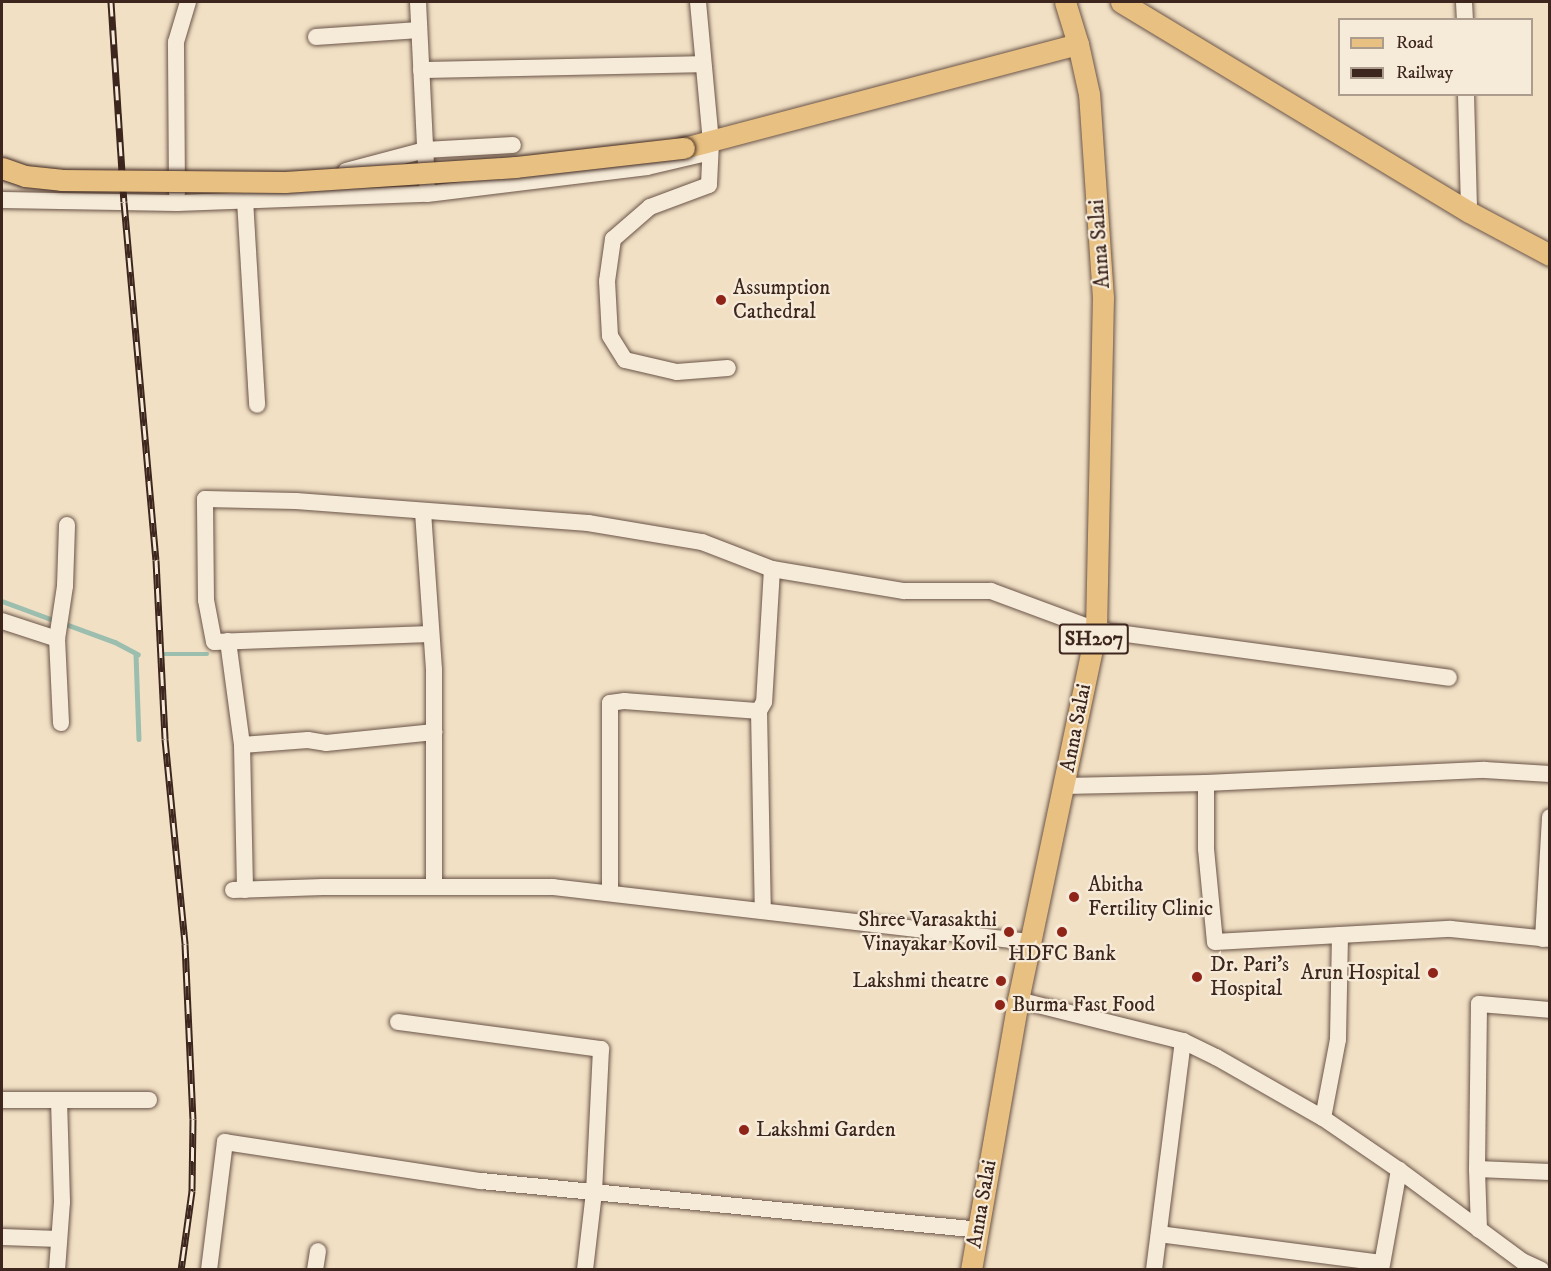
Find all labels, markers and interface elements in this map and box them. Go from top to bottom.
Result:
legend [1338,18,1533,96]
text: Road [1396,32,1433,54]
text: Railway [1396,62,1453,84]
street label: Anna Salai [1084,199,1116,289]
place label: Assumption Cathedral [733,275,830,325]
marker: Assumption Cathedral [714,293,728,307]
road number: SH207 [1058,622,1130,656]
street label: Anna Salai [1055,682,1097,774]
place label: Abitha Fertility Clinic [1088,872,1213,922]
marker: Abitha Fertility Clinic [1065,888,1083,906]
place label: Shree Varasakthi Vinayakar Kovil [858,907,997,957]
marker: Shree Varasakthi Vinayakar Kovil [1002,925,1016,939]
marker: HDFC Bank [1055,925,1069,939]
place label: HDFC Bank [1008,941,1116,967]
place label: Dr. Pari's Hospital [1210,952,1289,1002]
place label: Arun Hospital [1301,960,1420,986]
marker: Arun Hospital [1424,964,1442,982]
place label: Lakshmi theatre [852,968,989,994]
marker: Dr. Pari's Hospital [1188,968,1206,986]
marker: Lakshmi theatre [994,974,1008,988]
place label: Burma Fast Food [1012,992,1155,1018]
marker: Burma Fast Food [993,998,1007,1012]
place label: Lakshmi Garden [756,1117,896,1143]
marker: Lakshmi Garden [737,1123,751,1137]
street label: Anna Salai [962,1158,1002,1250]

